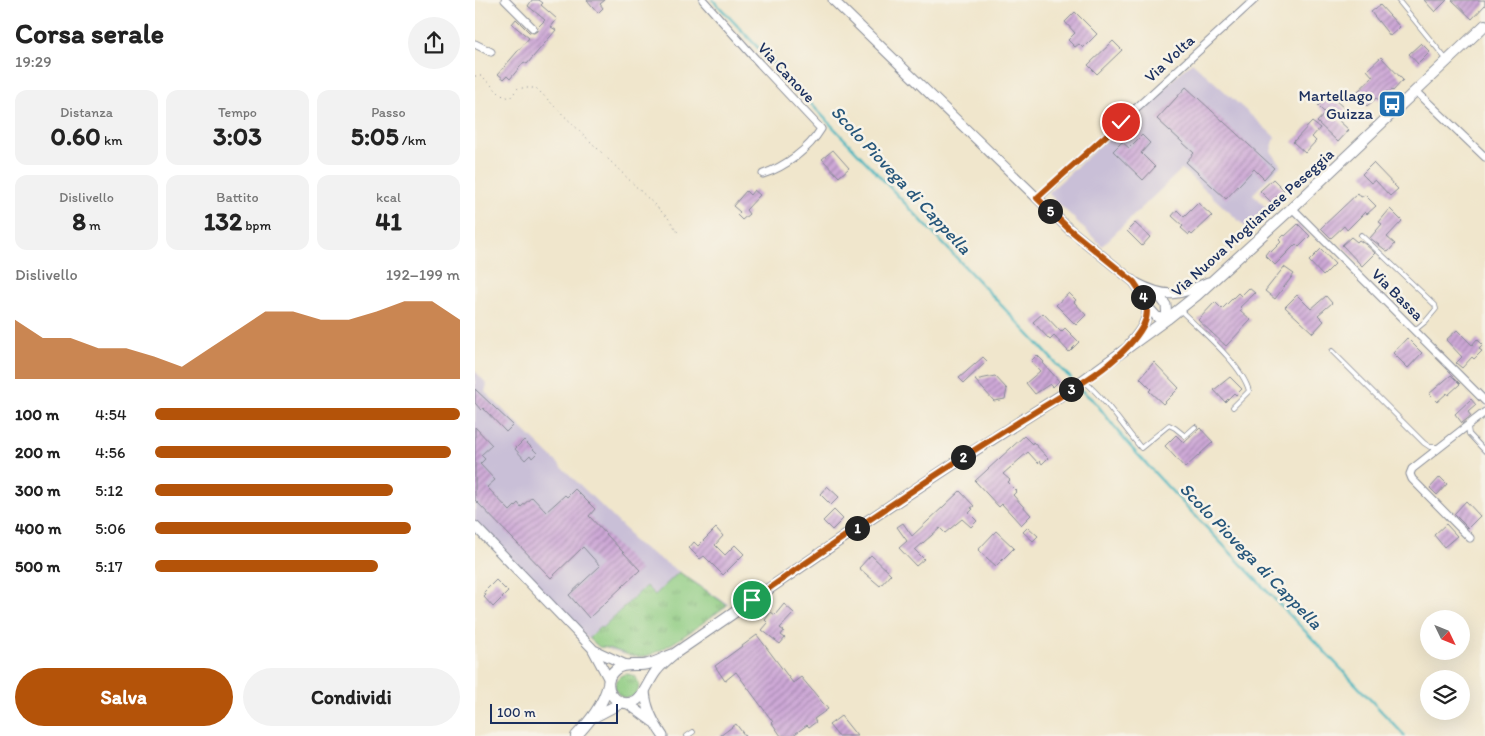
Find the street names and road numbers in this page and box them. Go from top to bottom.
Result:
street label: Via Volta [1140,30,1199,86]
street label: Via Canove [754,38,819,107]
street label: Via Nuova Moglianese Peseggia [1167,144,1338,300]
street label: Via Bassa [1368,264,1428,325]

